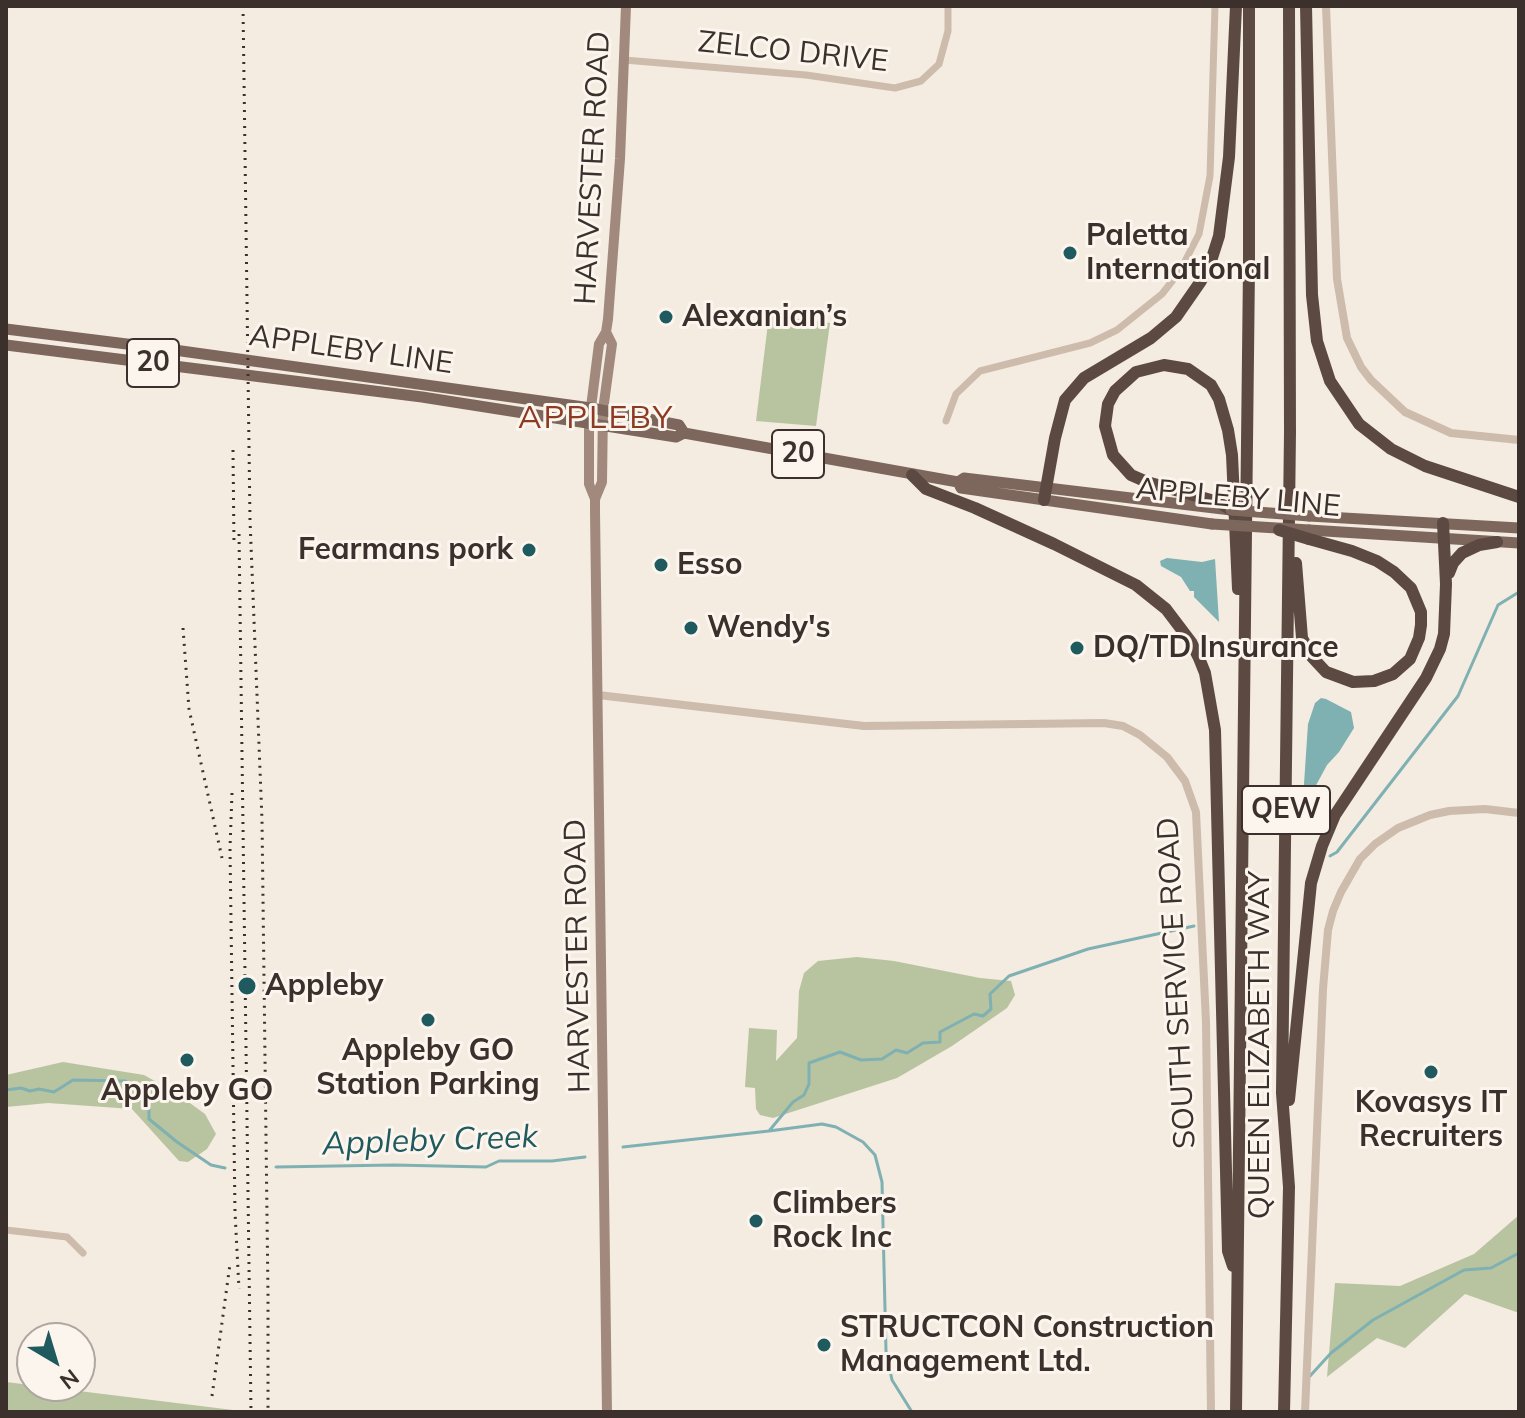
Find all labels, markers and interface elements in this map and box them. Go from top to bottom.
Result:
street label: ZELCO DRIVE [696,24,890,80]
street label: HARVESTER ROAD [568,30,618,306]
place label: Paletta International [1086,218,1270,288]
marker: Paletta International [1061,244,1079,262]
place label: Alexanian’s [682,299,847,335]
marker: Alexanian’s [657,308,675,326]
street label: APPLEBY LINE [247,318,455,382]
road number: 20 [127,339,179,387]
district label: APPLEBY [518,399,674,437]
road number: 20 [772,430,824,478]
street label: APPLEBY LINE [1134,471,1342,525]
place label: Fearmans pork [298,532,513,568]
marker: Fearmans pork [520,541,538,559]
place label: Esso [677,547,743,583]
marker: Esso [652,556,670,574]
place label: Wendy's [707,610,830,646]
marker: Wendy's [682,619,700,637]
place label: DQ/TD Insurance [1093,630,1339,666]
marker: DQ/TD Insurance [1068,639,1086,657]
road number: QEW [1242,786,1330,834]
street label: SOUTH SERVICE ROAD [1150,816,1204,1150]
street label: HARVESTER ROAD [558,819,598,1093]
street label: QUEEN ELIZABETH WAY [1242,871,1278,1219]
place label: Appleby [265,968,384,1004]
marker: Appleby [236,975,258,997]
marker: Appleby GO Station Parking [419,1011,437,1029]
place label: Appleby GO Station Parking [316,1033,540,1104]
marker: Appleby GO [178,1051,196,1069]
marker: Kovasys IT Recruiters [1422,1063,1440,1081]
place label: Appleby GO [101,1073,273,1109]
place label: Kovasys IT Recruiters [1355,1085,1507,1156]
water label: Appleby Creek [321,1118,539,1164]
place label: Climbers Rock Inc [772,1186,897,1256]
marker: Climbers Rock Inc [747,1212,765,1230]
place label: STRUCTCON Construction Management Ltd. [840,1310,1214,1380]
north arrow [16,1322,96,1402]
marker: STRUCTCON Construction Management Ltd. [815,1336,833,1354]
text: N [54,1363,85,1395]

